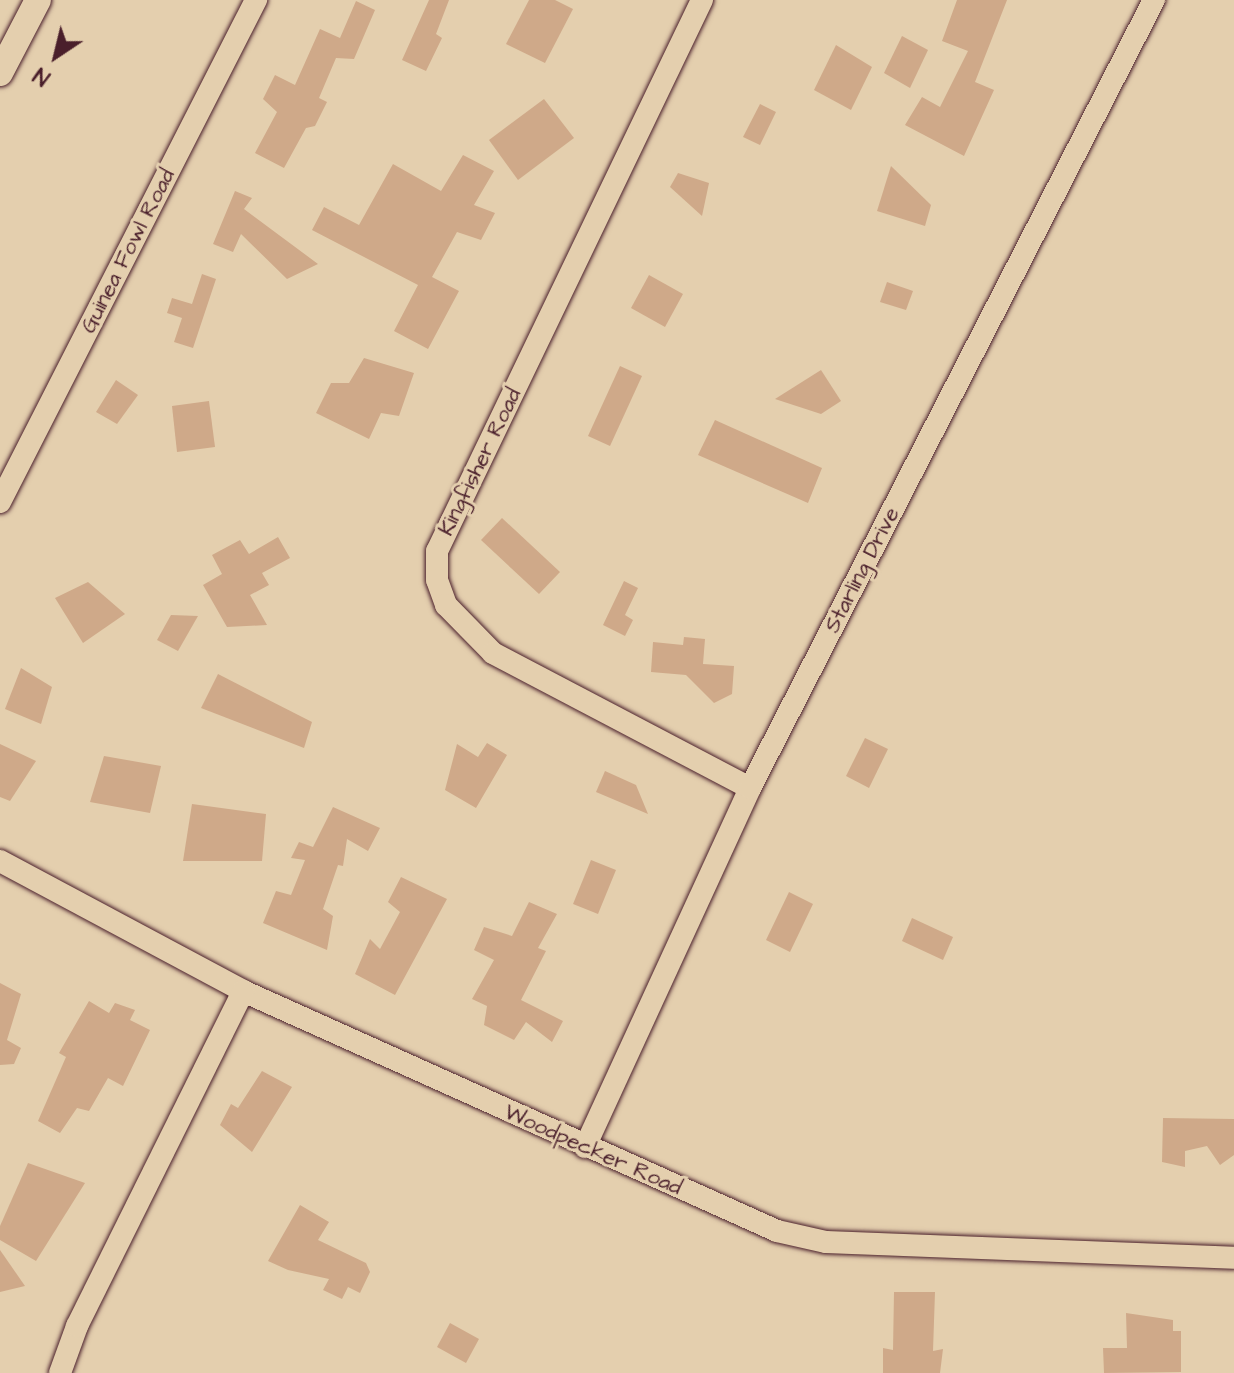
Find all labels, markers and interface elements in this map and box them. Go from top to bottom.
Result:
north arrow [16,16,96,96]
text: N [27,59,56,93]
street label: Guinea Fowl Road [75,164,181,338]
street label: Kingfisher Road [433,384,527,540]
street label: Starling Drive [819,503,905,637]
street label: Woodpecker Road [500,1099,686,1201]

